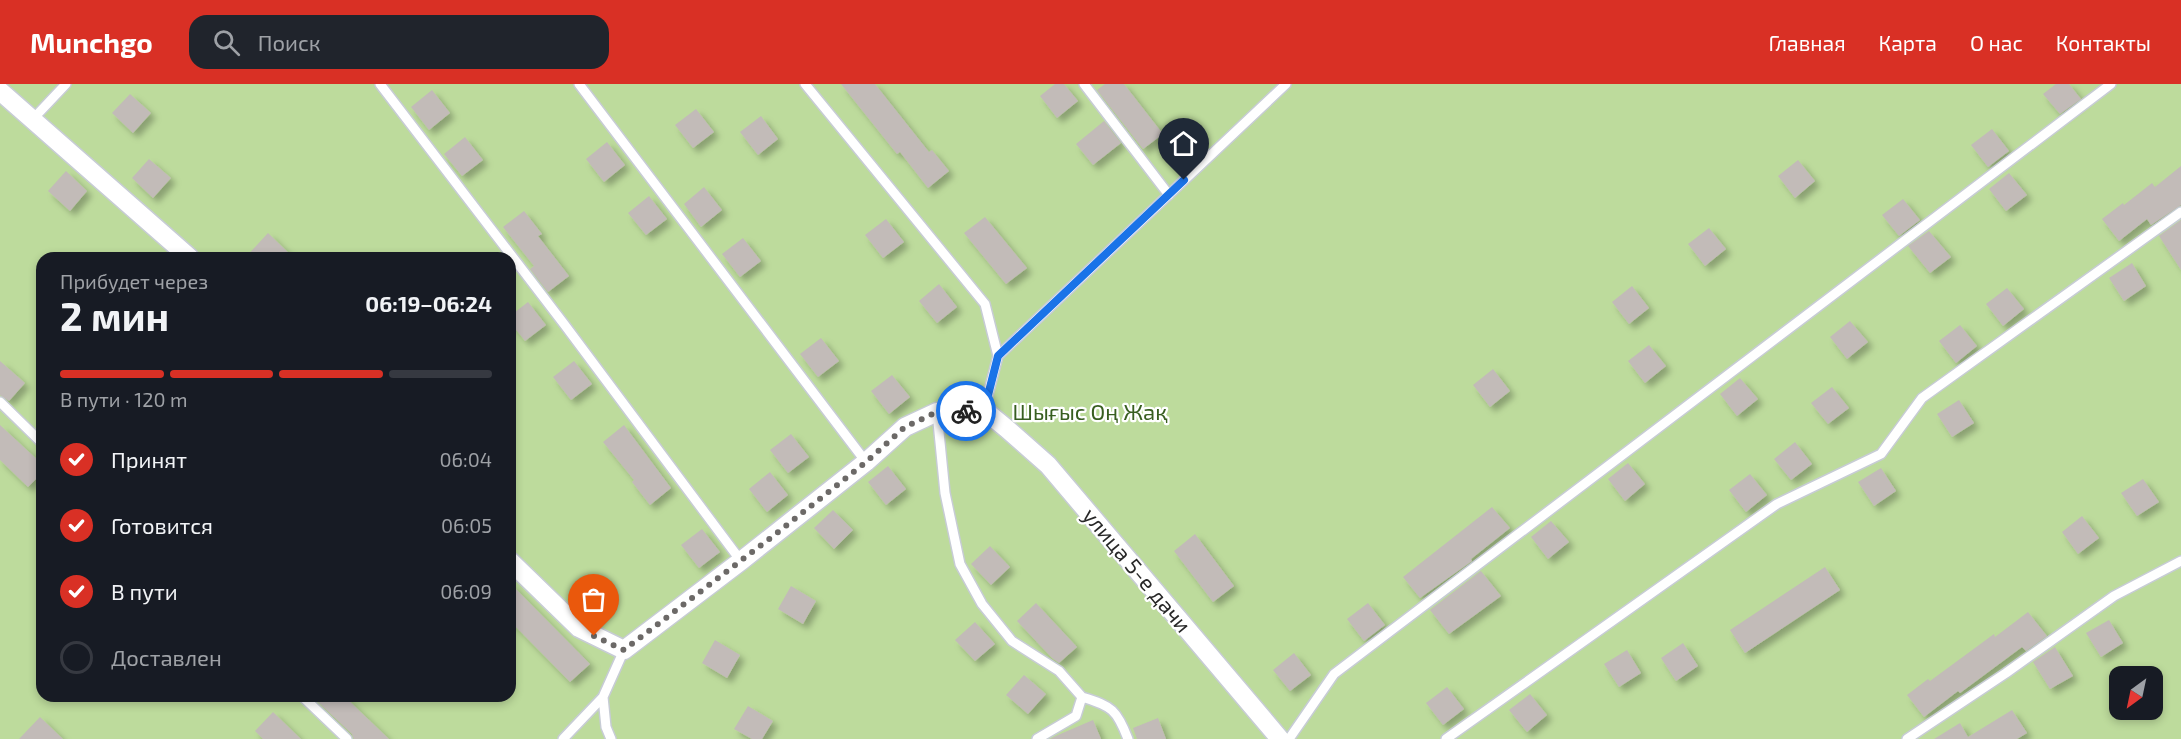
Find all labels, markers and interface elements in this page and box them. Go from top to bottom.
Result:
search box [189,15,609,69]
text: Munchgo [30,25,153,59]
icon: search [210,26,243,59]
text: Поиск [258,29,321,55]
text: Главная [1769,30,1846,55]
text: Карта [1879,30,1937,55]
text: О нас [1970,30,2023,55]
text: Контакты [2056,30,2151,55]
pin [1158,118,1209,180]
icon: home [1167,127,1200,160]
text: Прибудет через [60,269,208,293]
text: 06:19–06:24 [365,290,492,316]
text: 2 мин [60,292,169,339]
courier [936,381,996,441]
text: В пути · 120 m [60,387,187,411]
icon: bike [950,395,983,428]
park label: Шығыс Оң Жақ [1013,398,1168,424]
icon: check [60,443,93,476]
text: Принят [111,446,187,472]
text: 06:04 [439,447,492,471]
street label: улица 5-е дачи [1077,502,1197,638]
icon: check [60,509,93,542]
text: Готовится [111,512,213,538]
text: 06:05 [441,513,492,537]
pin [568,574,619,636]
icon: check [60,575,93,608]
text: В пути [111,578,178,604]
text: 06:09 [440,579,492,603]
icon: bag [577,583,610,616]
text: Доставлен [111,644,222,670]
north arrow [2109,666,2163,720]
map controls [2109,666,2163,720]

